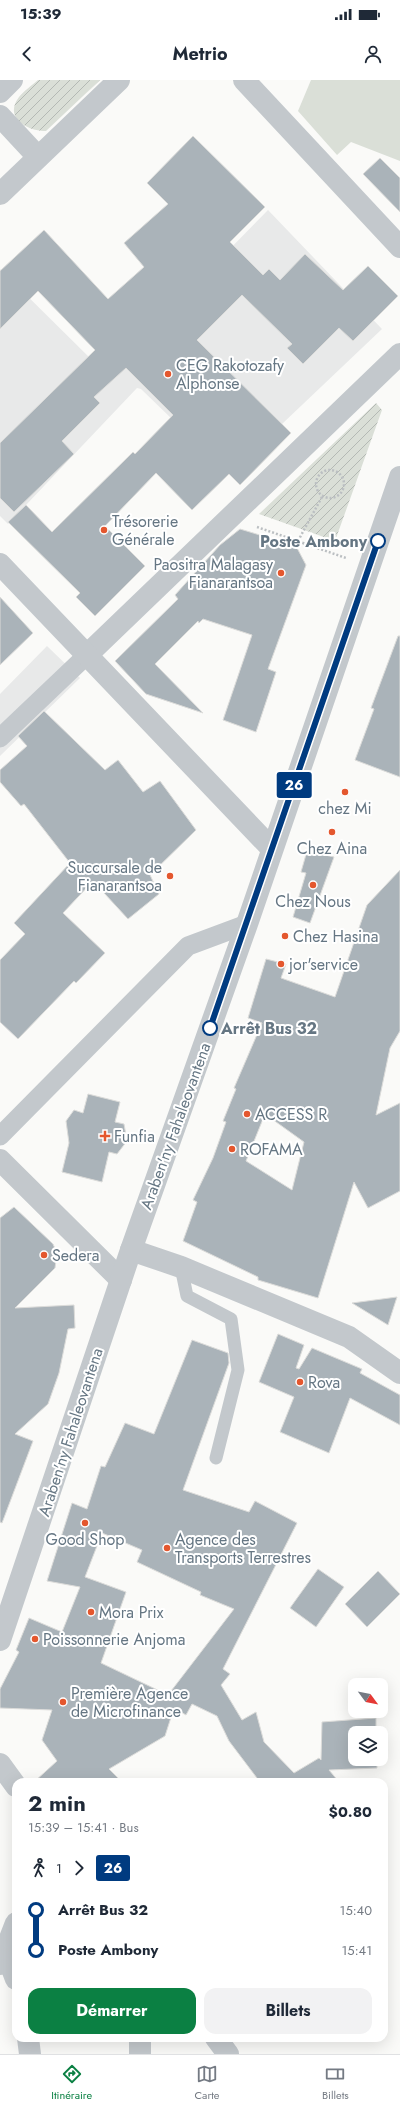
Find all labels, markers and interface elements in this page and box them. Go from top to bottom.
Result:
text: 15:39 [20,3,62,25]
text: Metrio [172,41,228,67]
icon: back [16,43,38,65]
icon: person [362,43,384,65]
place label: CEG Rakotozafy Alphonse [176,354,285,395]
marker: CEG Rakotozafy Alphonse [163,369,173,379]
place label: Trésorerie Générale [112,510,178,551]
marker: Trésorerie Générale [99,525,109,535]
place label: Poste Ambony [260,530,368,553]
marker: Poste Ambony [370,533,386,549]
place label: Paositra Malagasy Fianarantsoa [154,553,274,594]
marker: Paositra Malagasy Fianarantsoa [276,568,286,578]
line badge: 26 [276,772,312,798]
text: 26 [285,775,303,795]
marker: chez Mi [340,787,350,797]
place label: chez Mi [318,797,372,820]
marker: Chez Aina [327,827,337,837]
place label: Chez Aina [297,837,367,860]
place label: Succursale de Fianarantsoa [67,856,162,897]
marker: Succursale de Fianarantsoa [165,871,175,881]
marker: Chez Nous [308,880,318,890]
place label: Chez Nous [275,890,351,913]
place label: Chez Hasina [293,925,378,948]
marker: Chez Hasina [280,931,290,941]
place label: jor'service [288,953,358,976]
marker: jor'service [276,959,286,969]
place label: Arrêt Bus 32 [220,1017,317,1040]
marker: Arrêt Bus 32 [202,1020,218,1036]
street label: Araben'ny Fahaleovantena [135,1040,216,1213]
place label: ACCESS R [255,1103,327,1126]
marker: ACCESS R [242,1109,252,1119]
place label: Funfia [114,1125,155,1148]
marker: Funfia [99,1130,111,1142]
place label: ROFAMA [240,1138,303,1161]
marker: ROFAMA [227,1144,237,1154]
place label: Sedera [52,1244,100,1267]
marker: Sedera [39,1250,49,1260]
street label: Araben'ny Fahaleovantena [32,1345,109,1519]
place label: Rova [308,1371,340,1394]
marker: Rova [295,1377,305,1387]
marker: Good Shop [80,1518,90,1528]
place label: Good Shop [46,1528,124,1551]
place label: Agence des Transports Terrestres [175,1528,311,1569]
marker: Agence des Transports Terrestres [162,1543,172,1553]
place label: Mora Prix [99,1601,164,1624]
marker: Mora Prix [86,1607,96,1617]
place label: Poissonnerie Anjoma [43,1628,185,1651]
marker: Poissonnerie Anjoma [30,1634,40,1644]
north arrow [348,1678,388,1718]
map controls [348,1678,388,1766]
place label: Première Agence de Microfinance [71,1682,188,1723]
marker: Première Agence de Microfinance [58,1697,68,1707]
button: layers [348,1726,388,1766]
text: 2 min [28,1787,86,1819]
text: $0.80 [329,1801,372,1823]
text: 15:39 – 15:41 · Bus [28,1818,139,1837]
icon: walk [28,1857,50,1879]
icon: forward [68,1857,90,1879]
text: 26 [104,1858,122,1878]
text: 1 [56,1859,62,1878]
text: Arrêt Bus 32 [58,1899,148,1921]
text: 15:40 [340,1901,372,1920]
text: Poste Ambony [58,1939,158,1961]
text: 15:41 [341,1941,372,1960]
button: Démarrer [28,1988,196,2034]
button: Billets [204,1988,372,2034]
tab: Itinéraire [51,2063,92,2103]
tab: Carte [195,2063,219,2103]
tab: Billets [322,2063,349,2103]

